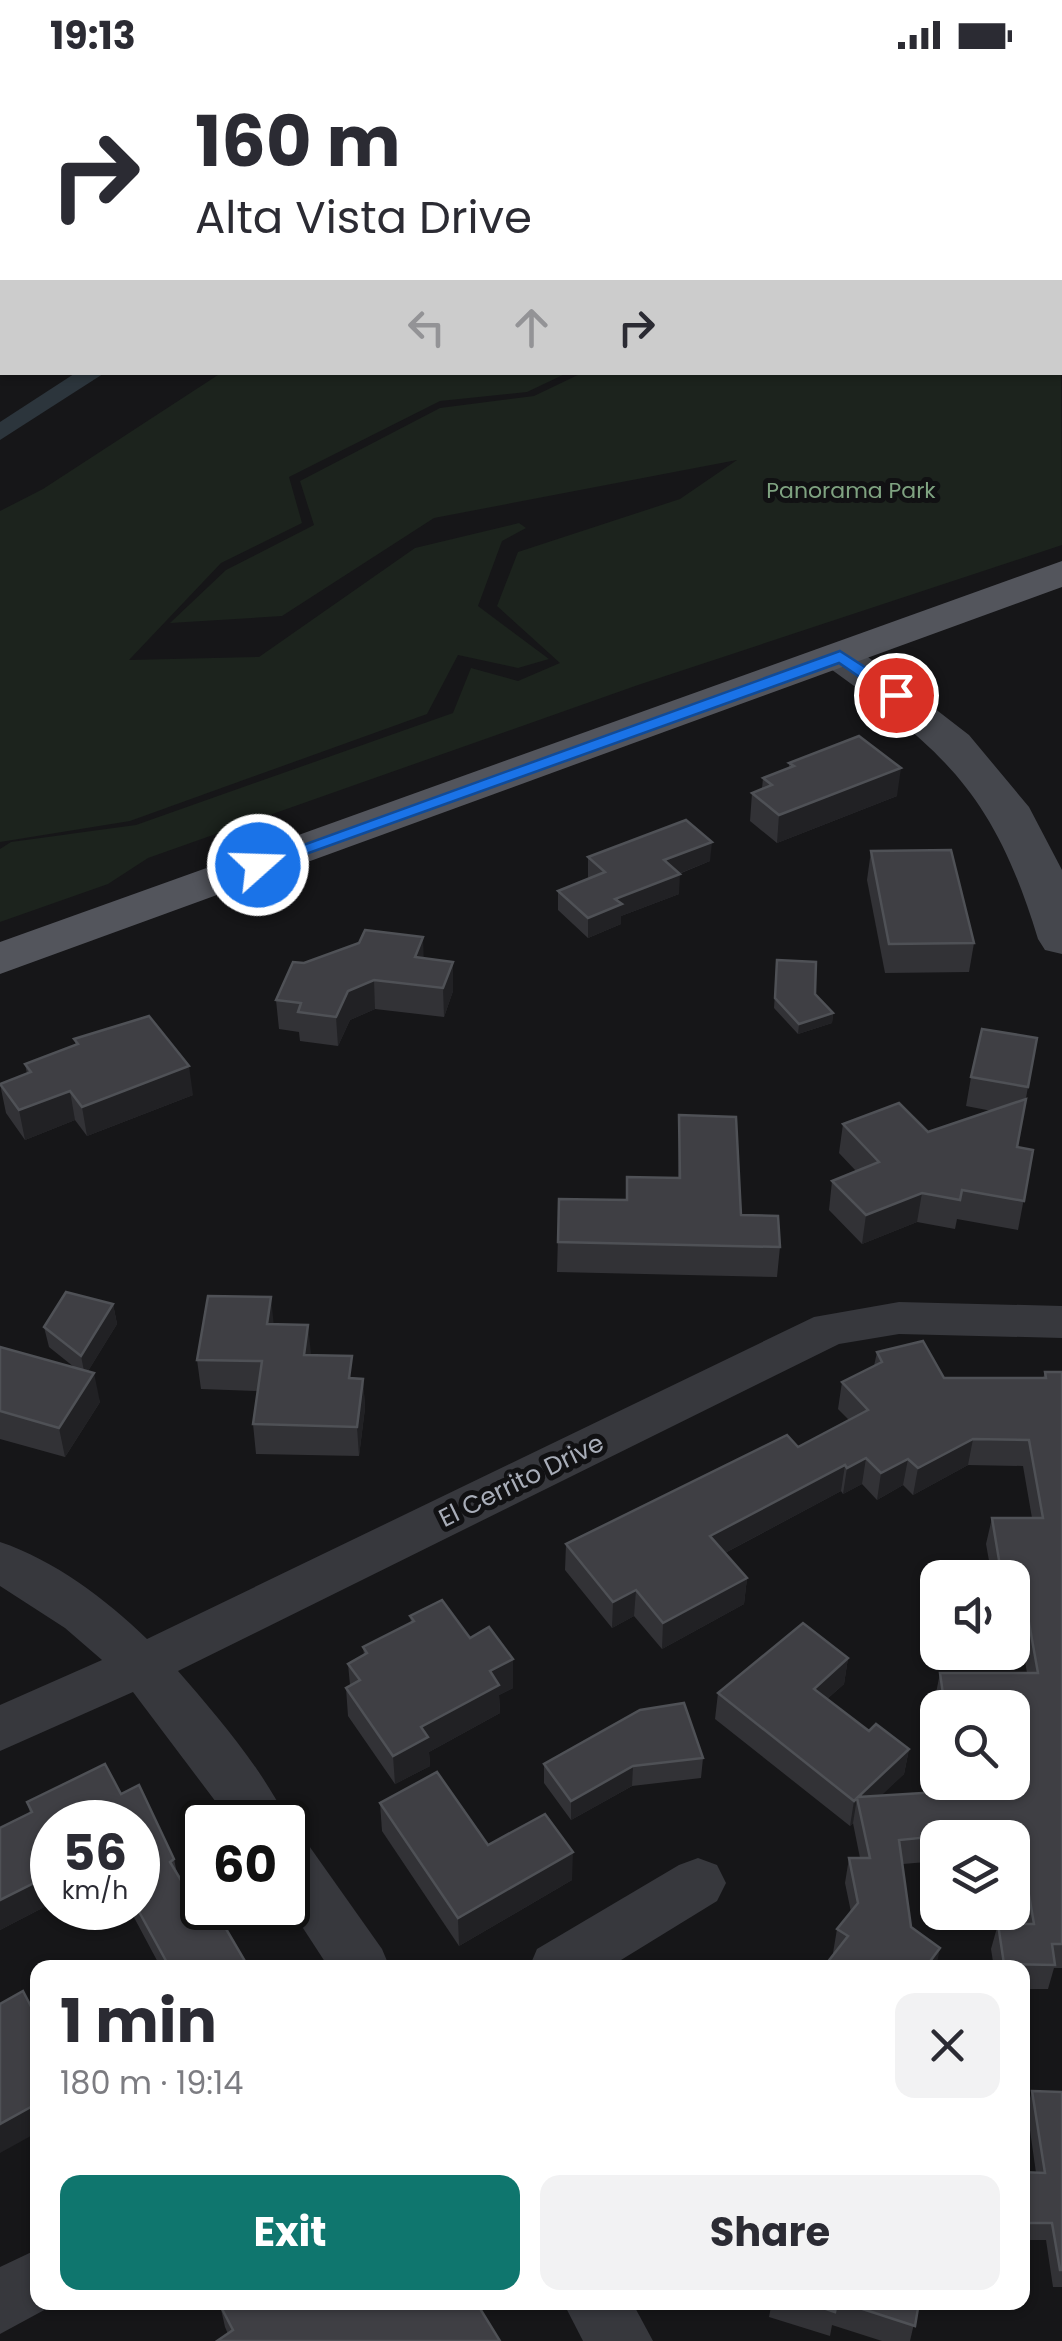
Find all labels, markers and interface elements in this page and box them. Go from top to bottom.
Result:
text: 19:13 [50,9,136,62]
text: 160 m [195,92,401,191]
icon: right [30,110,160,240]
text: Alta Vista Drive [195,186,532,249]
icon: left [399,300,454,355]
icon: ahead [504,300,559,355]
icon: right [609,300,664,355]
park label: Panorama Park [766,475,936,506]
pin [854,653,939,738]
icon: arrive [869,668,924,723]
position arrow [206,813,310,917]
street label: El Cerrito Drive [433,1425,610,1536]
map controls [920,1560,1030,1930]
button: sound [920,1560,1030,1670]
button: search [920,1690,1030,1800]
speed limit sign: 60 [180,1800,310,1930]
text: 56 [63,1817,127,1888]
button: layers [920,1820,1030,1930]
text: km/h [62,1873,128,1908]
text: 1 min [60,1979,217,2063]
button: close [895,1993,1000,2098]
text: 180 m · 19:14 [60,2060,244,2105]
button: Exit [60,2175,520,2290]
button: Share [540,2175,1000,2290]

